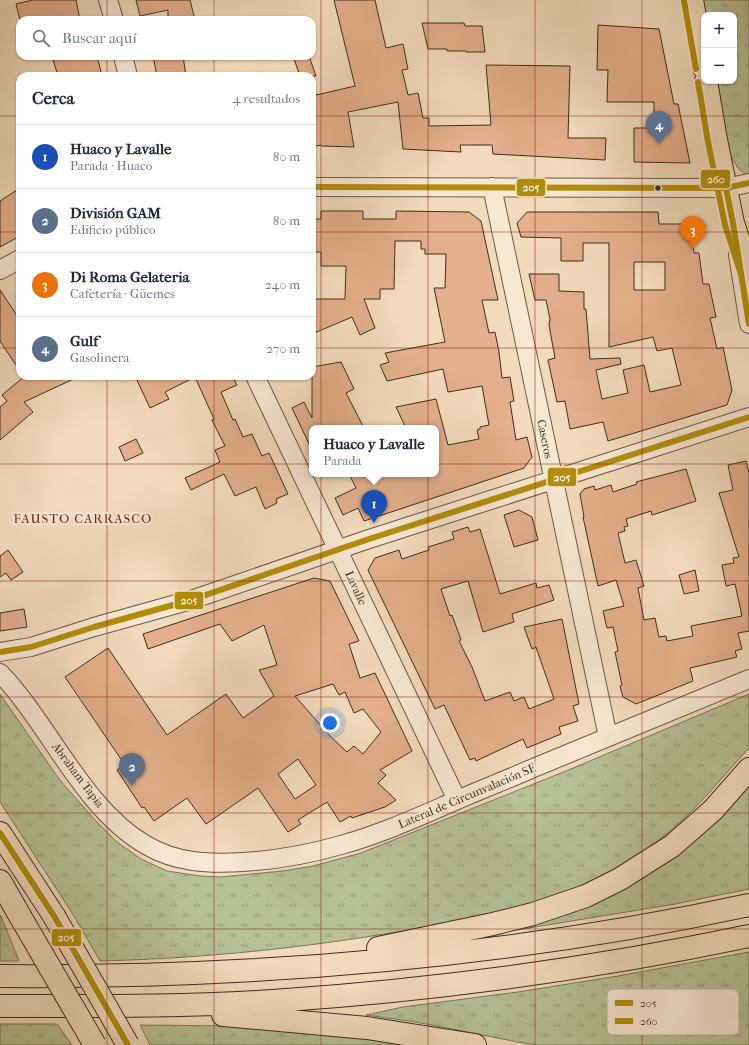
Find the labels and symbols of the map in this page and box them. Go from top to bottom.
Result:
pin: 4 [646,111,672,144]
line badge: 260 [700,169,731,189]
text: 260 [707,173,725,186]
line badge: 205 [516,178,546,197]
text: 205 [523,181,539,194]
unlabelled marker [653,183,663,193]
pin: 3 [680,216,706,249]
street label: Caseros [534,418,556,460]
line badge: 205 [547,467,577,487]
text: 205 [554,471,570,484]
pin: 1 [361,490,387,523]
district label: FAUSTO CARRASCO [14,511,152,526]
street label: Lavalle [342,568,370,608]
line badge: 205 [174,591,204,610]
text: 205 [181,594,197,607]
your location [320,713,340,733]
street label: Abraham Tapia [48,739,107,811]
pin: 2 [119,753,145,786]
street label: Lateral de Circunvalación SE [396,761,538,831]
line badge: 205 [51,928,82,947]
text: 205 [58,931,74,944]
legend [607,989,739,1035]
text: 205 [640,997,657,1010]
text: 260 [640,1015,658,1028]

